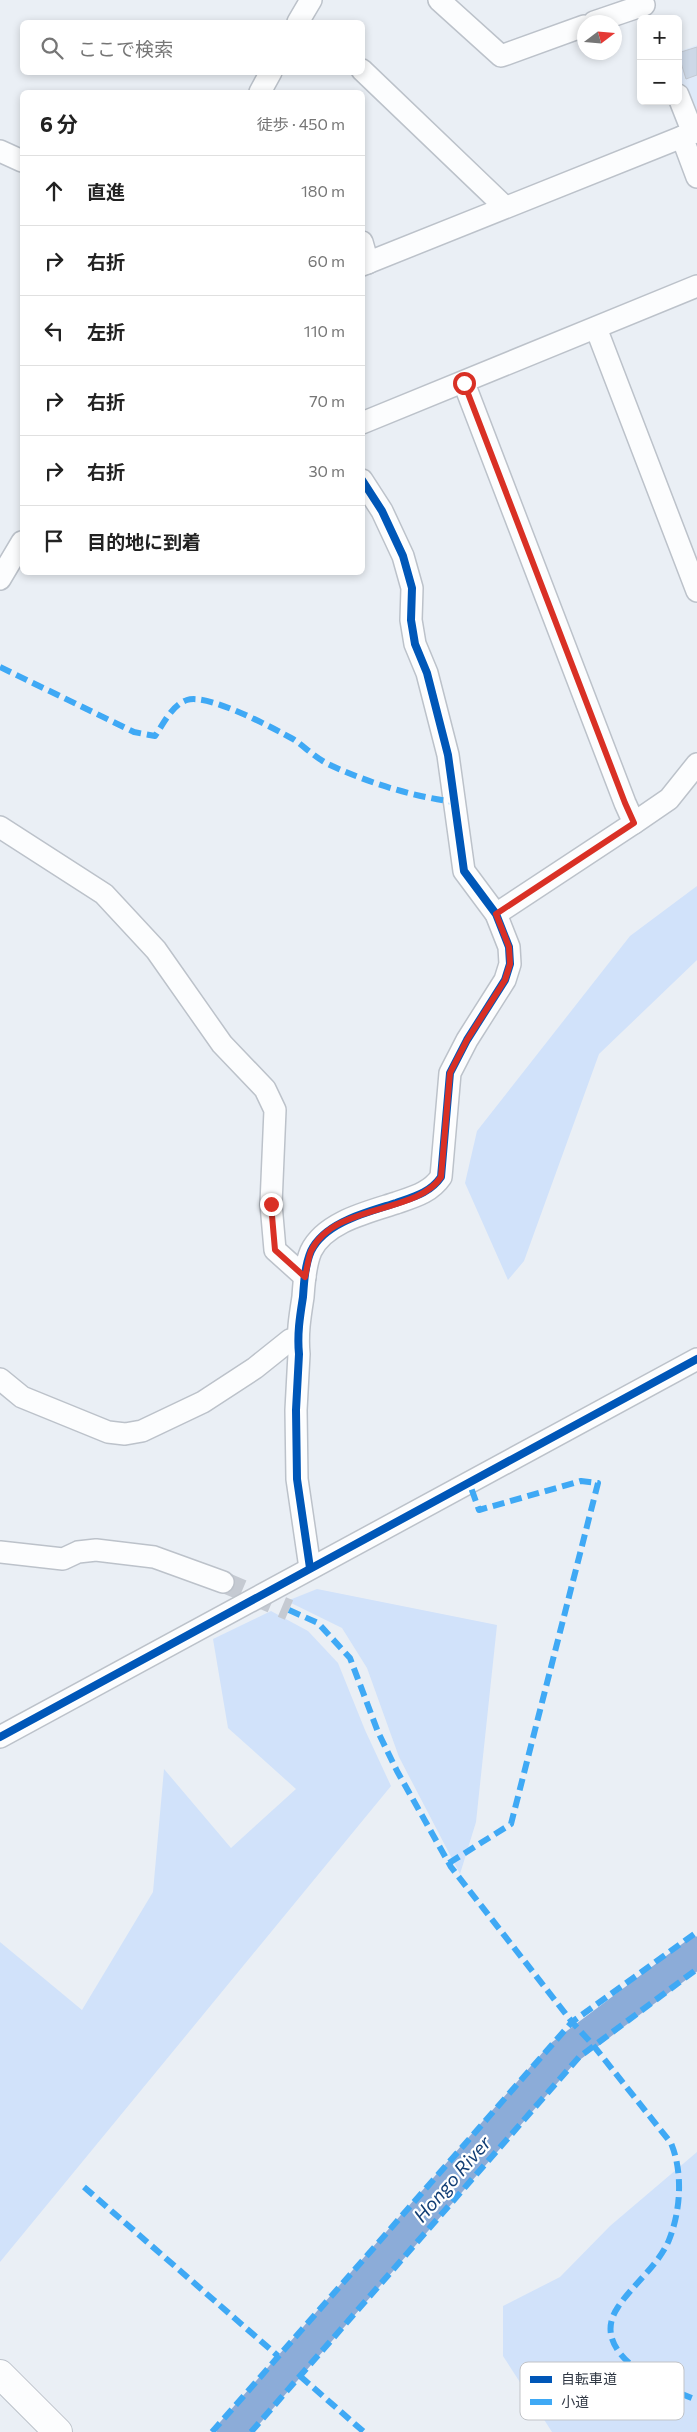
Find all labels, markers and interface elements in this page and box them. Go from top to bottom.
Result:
north arrow [577,15,622,60]
map controls [637,15,682,105]
button: + [637,15,682,60]
search box [20,20,365,75]
icon: search [38,34,66,62]
text: ここで検索 [78,37,173,60]
button: − [637,60,682,105]
text: 6 分 [40,111,78,136]
text: 徒歩 · 450 m [257,114,345,133]
icon: ahead [40,177,68,205]
text: 直進 [87,180,125,203]
text: 180 m [301,181,345,200]
icon: right [40,247,68,275]
text: 右折 [87,250,125,273]
text: 60 m [308,251,345,270]
icon: left [40,317,68,345]
text: 左折 [87,320,125,343]
text: 110 m [304,321,345,340]
route start [453,372,476,395]
icon: right [40,387,68,415]
text: 右折 [87,390,125,413]
text: 70 m [309,391,345,410]
icon: right [40,457,68,485]
text: 右折 [87,460,125,483]
text: 30 m [308,461,345,480]
icon: arrive [40,527,68,555]
text: 目的地に到着 [87,530,201,553]
route end [260,1193,283,1216]
water label: Hongo River [408,2130,496,2226]
legend [520,2362,684,2420]
text: 自転車道 [561,2370,617,2387]
text: 小道 [561,2393,589,2410]

